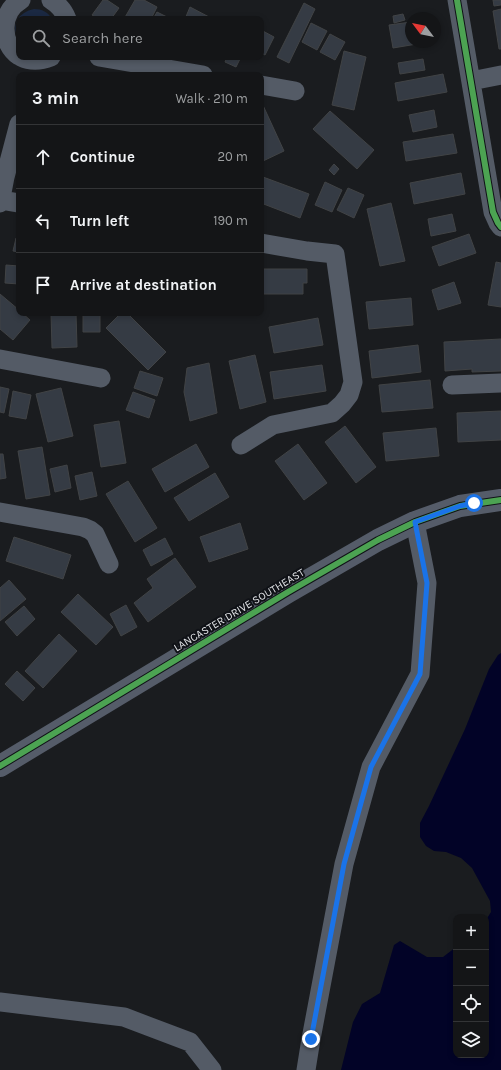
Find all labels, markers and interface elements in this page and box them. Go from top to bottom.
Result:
north arrow [405,12,441,48]
search box [16,16,264,60]
icon: search [30,27,52,49]
text: Search here [62,29,143,47]
text: 3 min [32,88,79,108]
text: Walk · 210 m [175,91,248,106]
icon: ahead [32,146,54,168]
text: Continue [70,148,135,166]
text: 20 m [218,149,248,164]
icon: left [32,210,54,232]
text: Turn left [70,212,129,230]
text: 190 m [213,213,248,228]
icon: arrive [32,274,54,296]
text: Arrive at destination [70,276,217,294]
route start [465,494,483,512]
street label: LANCASTER DRIVE SOUTHEAST [171,565,307,654]
map controls [453,914,489,1058]
button: + [453,914,489,950]
button: − [453,950,489,986]
button: locate [453,986,489,1022]
button: layers [453,1022,489,1058]
route end [302,1030,320,1048]

